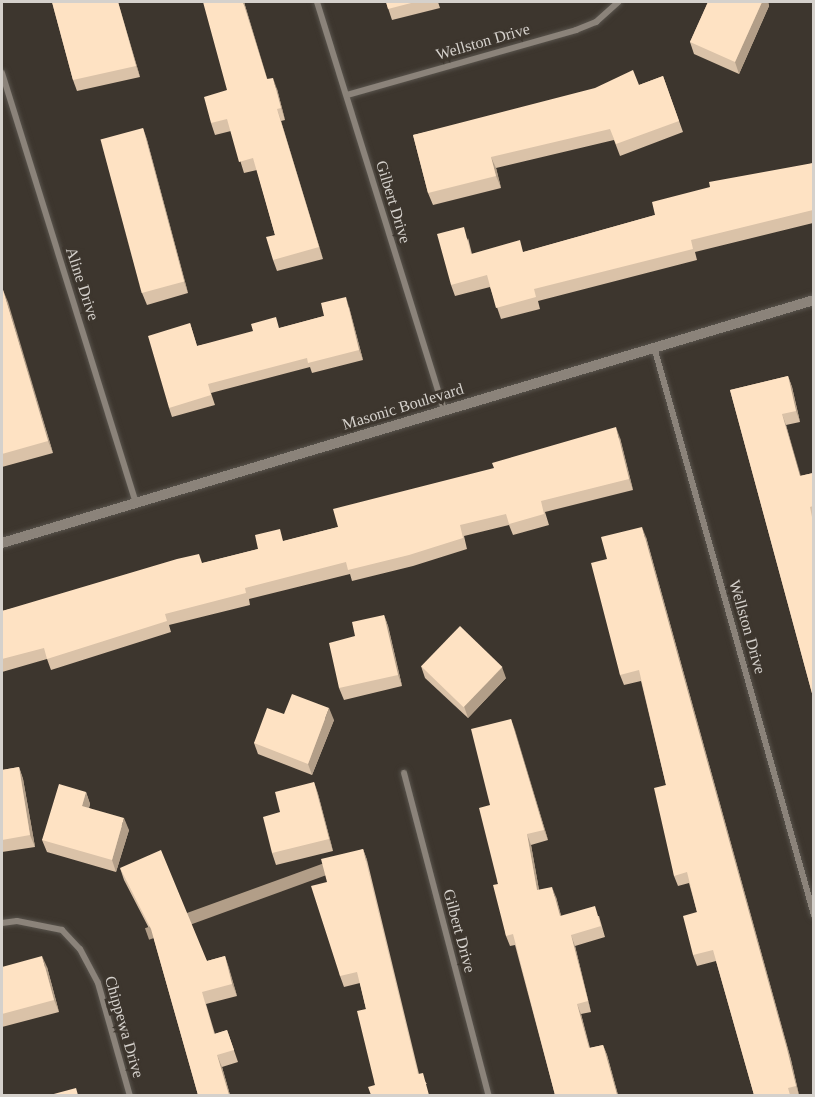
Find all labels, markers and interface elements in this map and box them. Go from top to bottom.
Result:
street label: Wellston Drive [434,19,532,65]
street label: Gilbert Drive [371,158,415,246]
street label: Aline Drive [61,245,103,323]
street label: Masonic Boulevard [340,379,466,435]
street label: Wellston Drive [724,578,770,676]
street label: Gilbert Drive [439,887,479,975]
street label: Chippewa Drive [100,974,148,1080]

